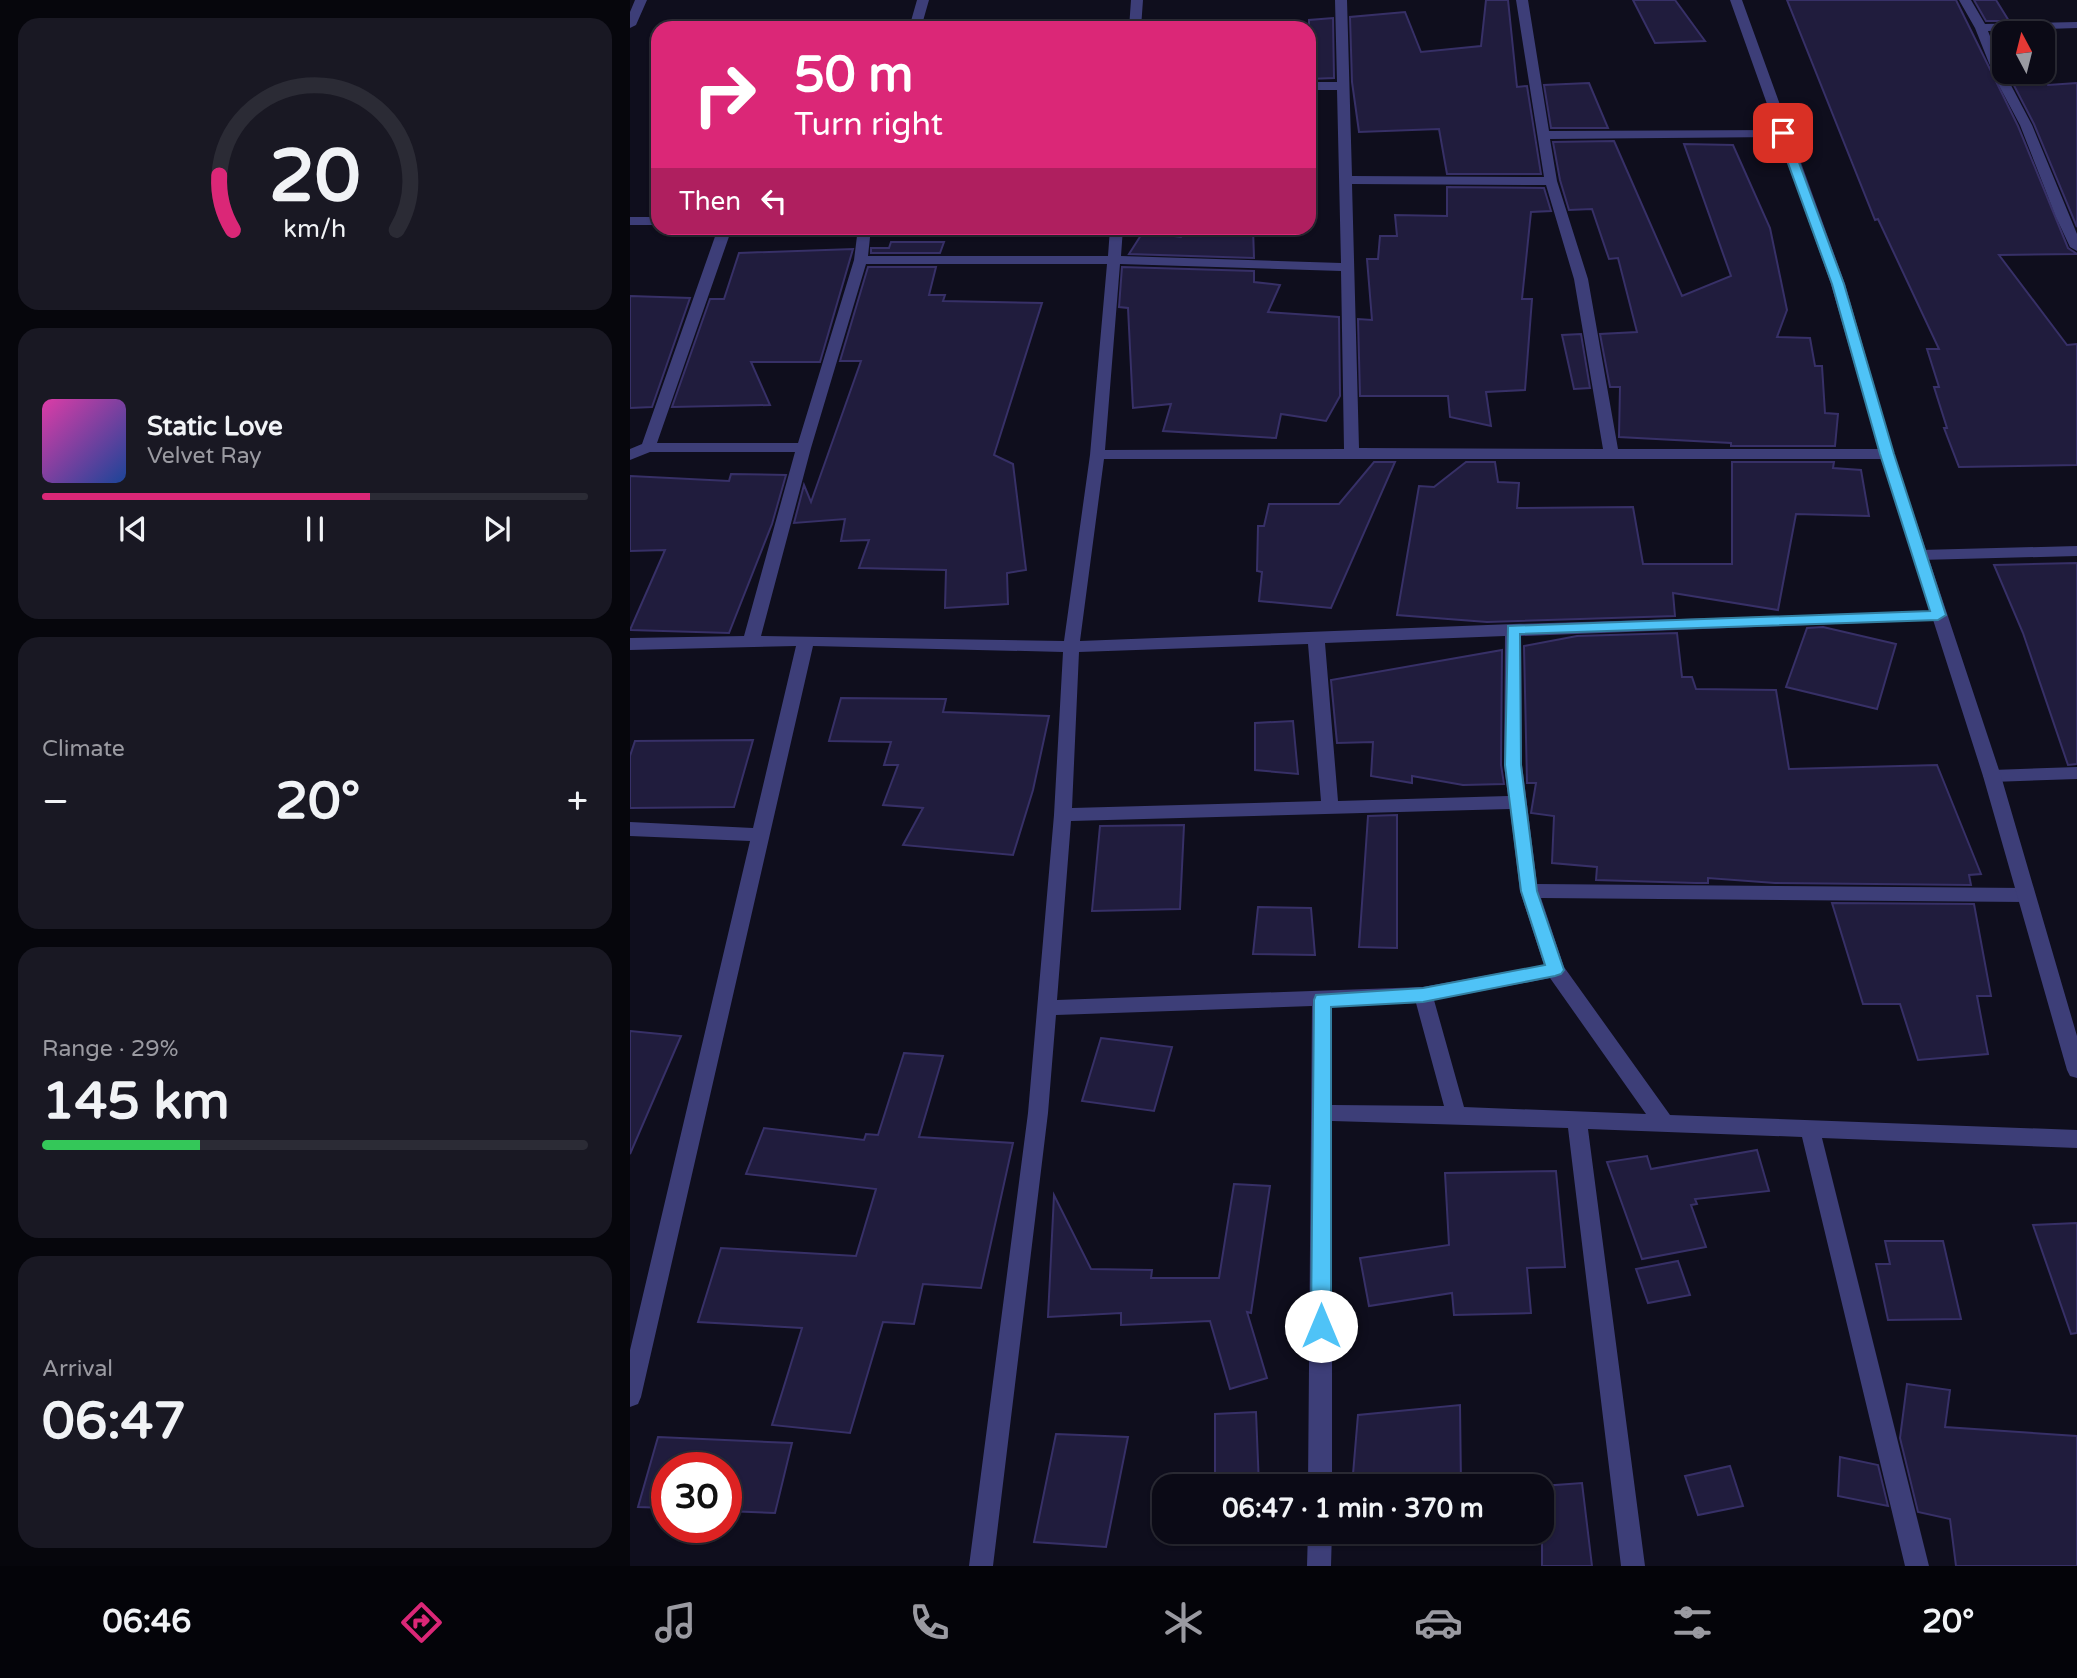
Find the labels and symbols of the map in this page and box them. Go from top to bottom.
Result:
north arrow [1992,21,2054,84]
pin [1753,103,1813,163]
position arrow [1284,1289,1358,1363]
speed limit sign: 30 [651,1452,742,1543]

